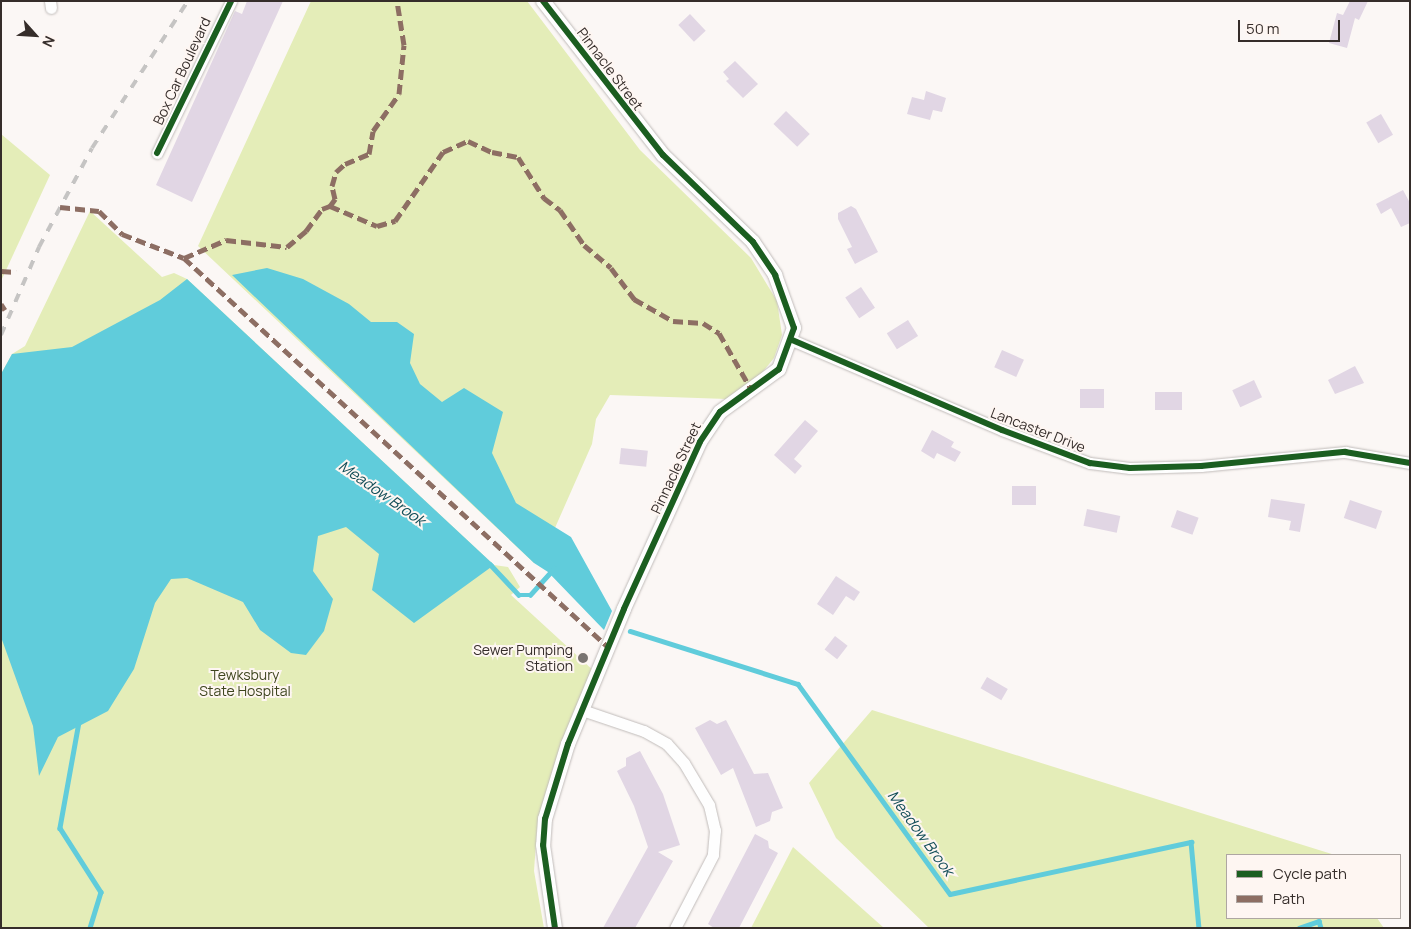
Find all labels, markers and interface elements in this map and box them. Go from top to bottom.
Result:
north arrow [10,10,60,60]
scale bar [1241,10,1344,42]
street label: Box Car Boulevard [150,15,214,127]
text: 50 m [1246,18,1280,39]
street label: Pinnacle Street [573,24,647,114]
text: N [38,33,60,50]
street label: Lancaster Drive [988,404,1088,456]
street label: Pinnacle Street [647,420,705,516]
water label: Meadow Brook [335,457,429,529]
place label: Sewer Pumping Station [473,642,573,674]
marker: Sewer Pumping Station [577,652,589,664]
park label: Tewksbury State Hospital [199,667,291,700]
water label: Meadow Brook [884,787,958,879]
legend [1226,854,1401,919]
text: Cycle path [1273,863,1347,884]
text: Path [1273,888,1305,909]

